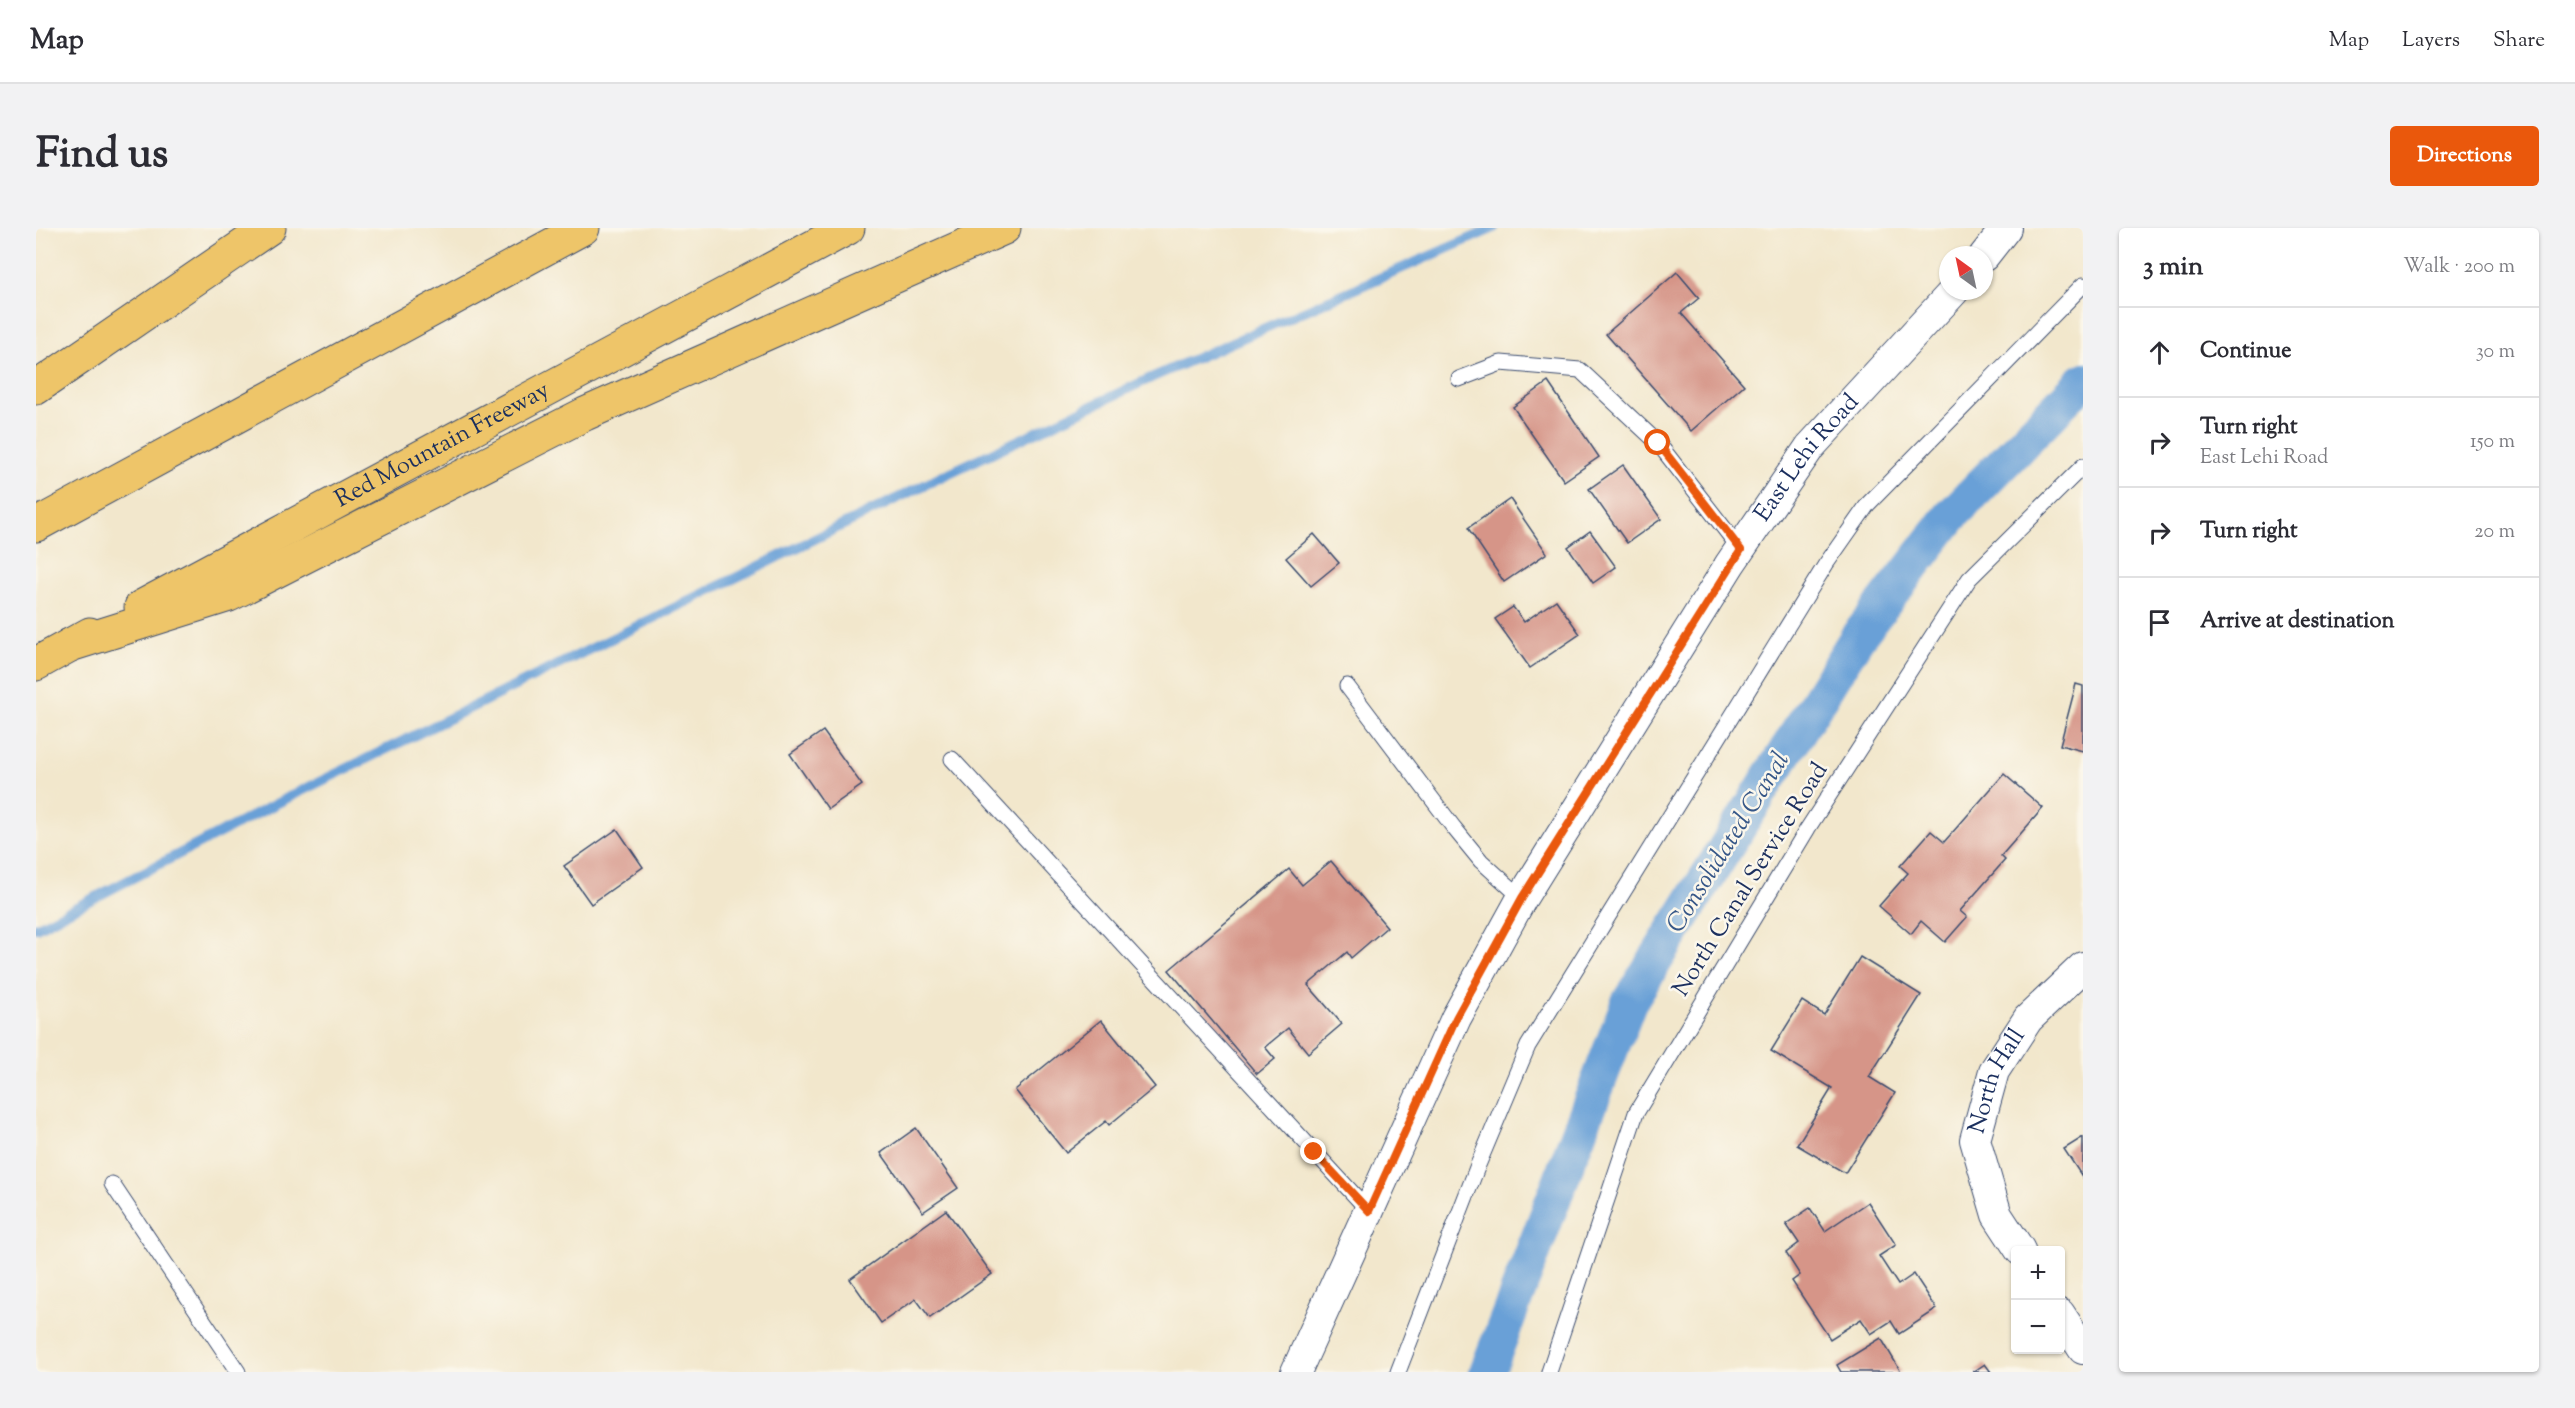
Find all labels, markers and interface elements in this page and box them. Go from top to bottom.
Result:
text: Map [30,21,84,61]
text: Map [2329,26,2369,56]
text: Layers [2402,26,2460,56]
text: Share [2493,26,2545,56]
text: Find us [36,126,168,186]
button: Directions [2390,126,2539,186]
north arrow [1939,246,1993,300]
text: 3 min [2143,249,2203,286]
text: Walk · 200 m [2403,253,2515,282]
icon: ahead [2143,336,2176,369]
text: Continue [2200,336,2291,368]
text: 30 m [2476,338,2515,367]
street label: Red Mountain Freeway [329,374,556,517]
street label: East Lehi Road [1747,386,1868,529]
text: Turn right [2200,412,2297,444]
icon: right [2143,426,2176,459]
text: 150 m [2470,428,2515,457]
route start [1644,429,1670,455]
text: East Lehi Road [2200,444,2328,473]
icon: right [2143,516,2176,549]
text: Turn right [2200,516,2297,548]
text: 20 m [2474,518,2515,547]
icon: arrive [2143,606,2176,639]
text: Arrive at destination [2200,606,2395,638]
water label: Consolidated Canal [1658,745,1800,941]
street label: North Canal Service Road [1665,756,1837,1004]
street label: North Hall [1960,1022,2034,1138]
route end [1300,1138,1326,1164]
map controls [2011,1246,2065,1354]
button: + [2011,1246,2065,1300]
button: − [2011,1300,2065,1354]

